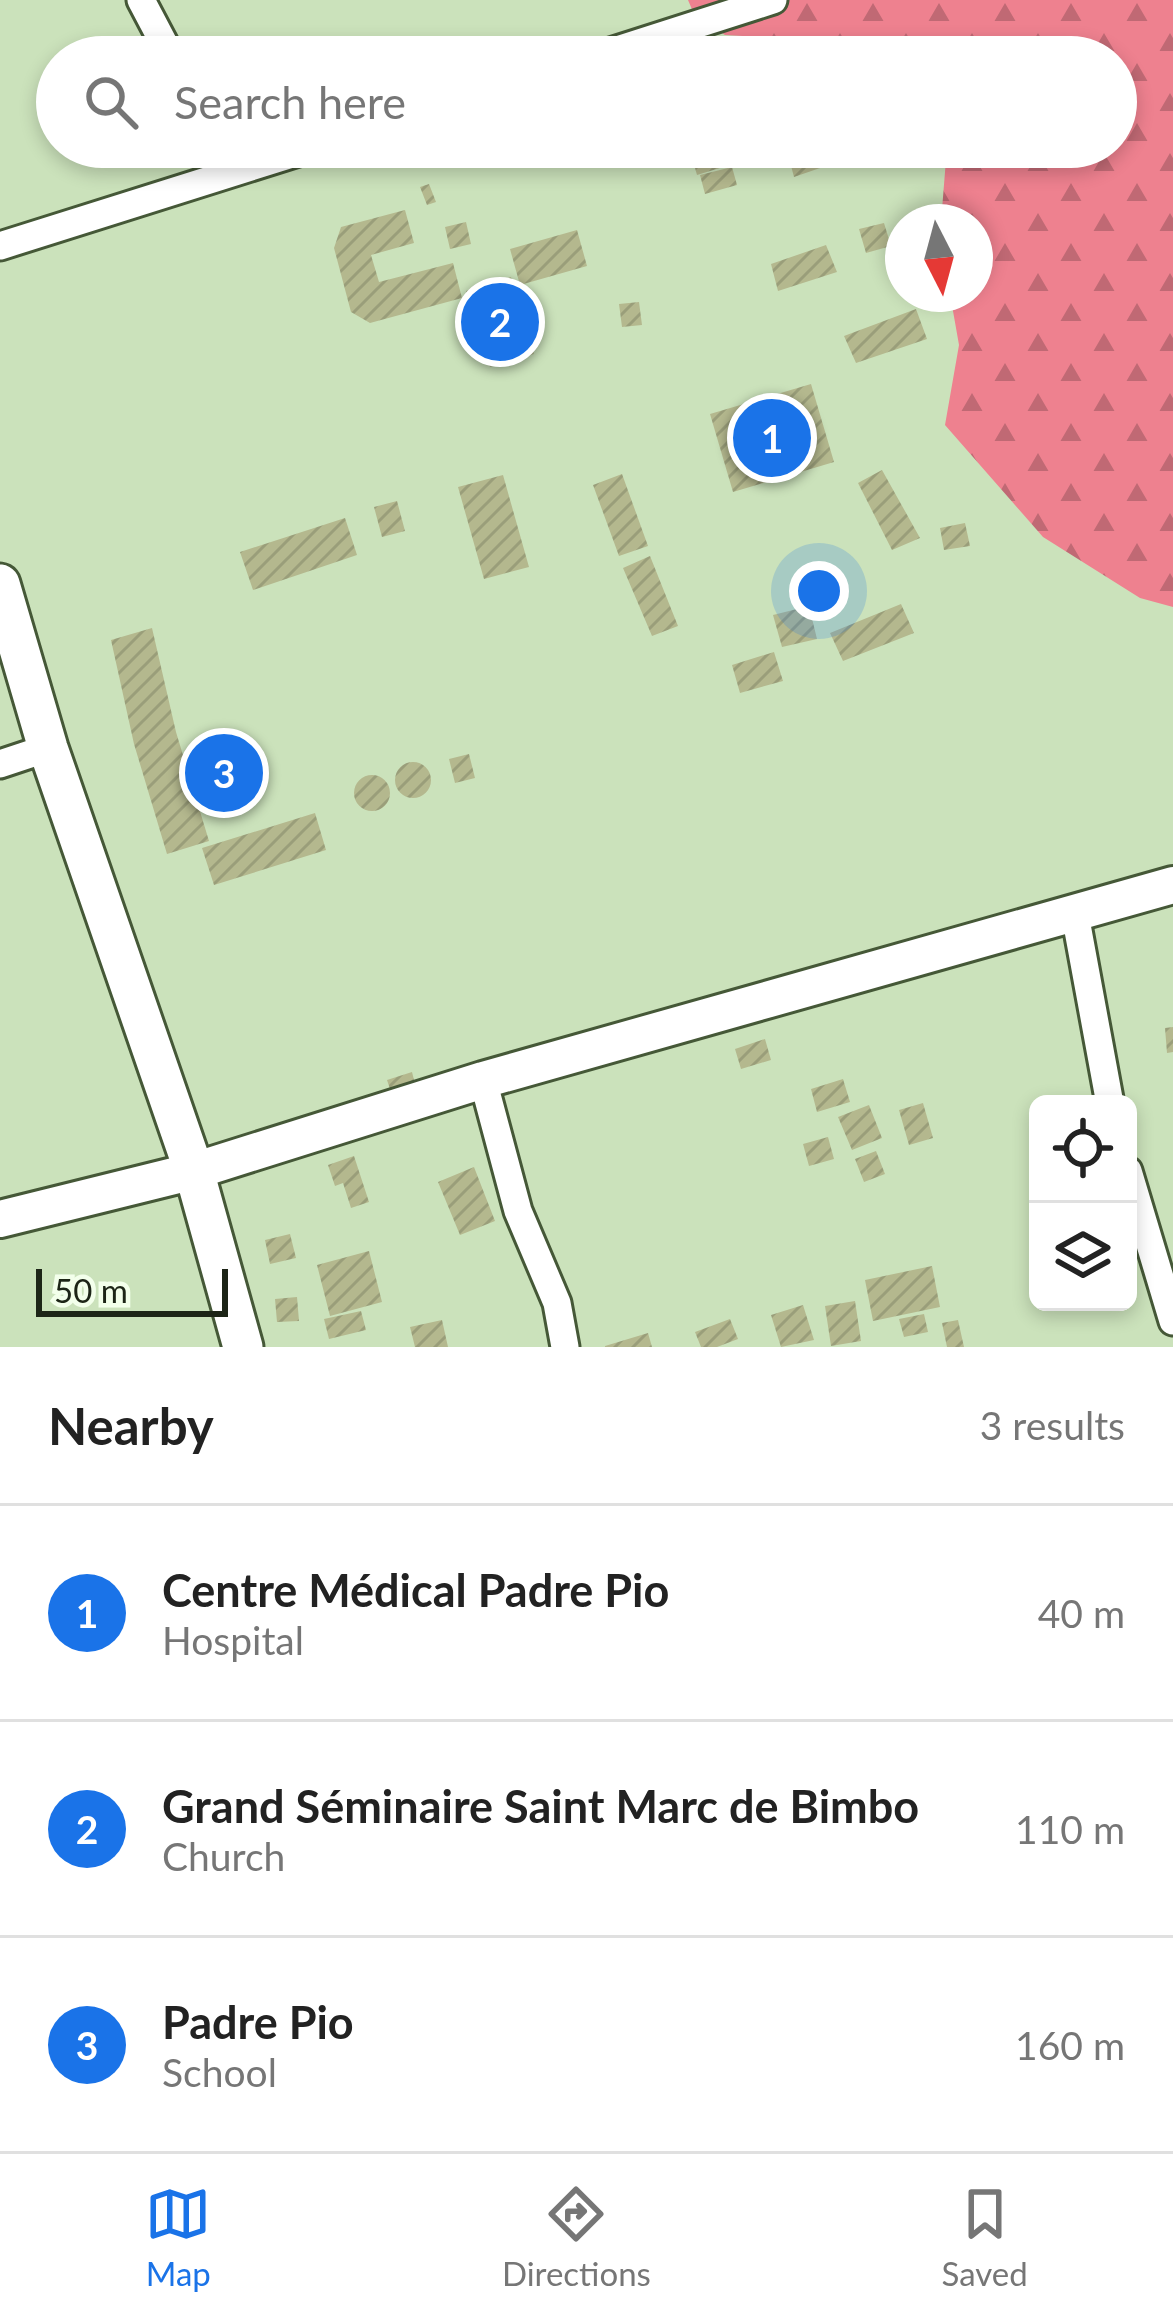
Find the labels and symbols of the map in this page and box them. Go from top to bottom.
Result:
north arrow [885,204,993,312]
pin: 2 [461,277,539,367]
pin: 1 [733,393,811,483]
your location [789,561,849,621]
pin: 3 [185,728,263,818]
scale bar [36,1263,228,1316]

